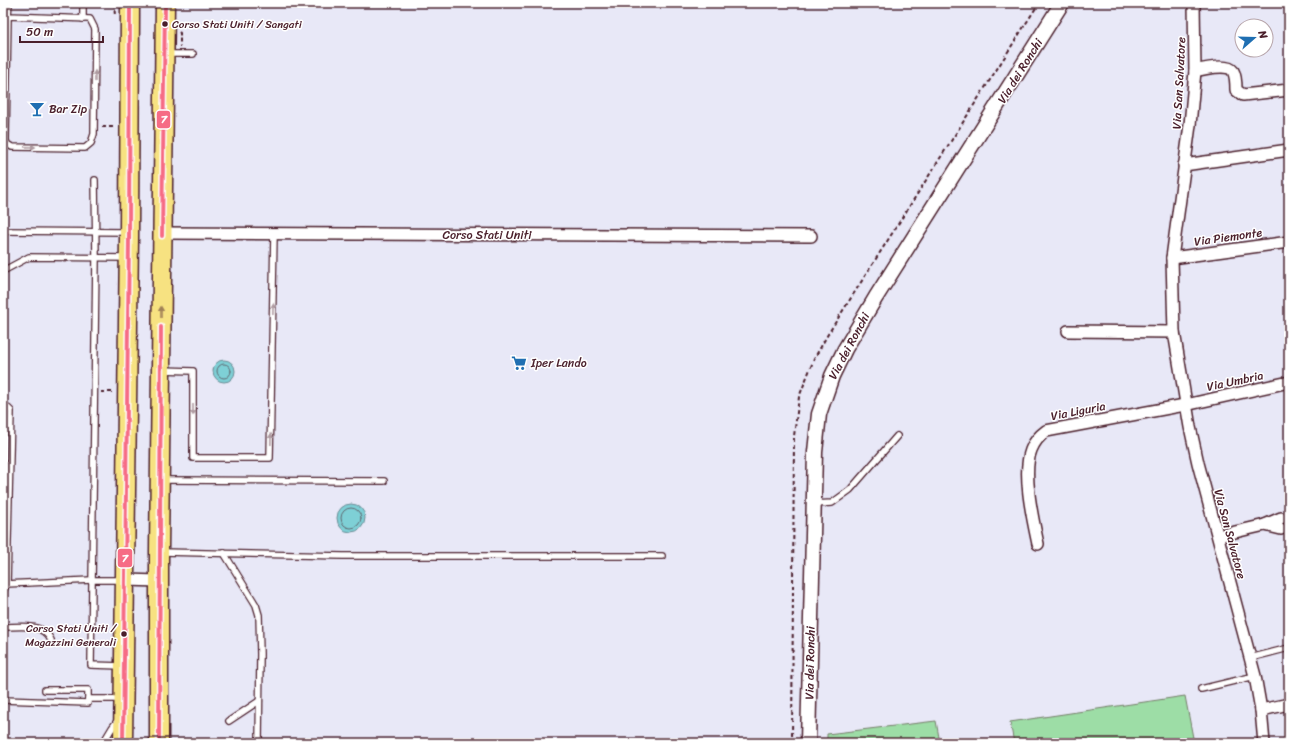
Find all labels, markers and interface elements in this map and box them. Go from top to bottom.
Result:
place label: Corso Stati Uniti / Sangati [172,15,303,34]
scale bar [20,18,103,44]
north arrow [1234,18,1274,58]
marker: Corso Stati Uniti / Sangati [160,19,170,29]
text: 50 m [26,21,53,43]
text: N [1252,27,1273,42]
street label: Via dei Ronchi [991,33,1049,108]
street label: Via San Salvatore [1166,36,1192,130]
one-way arrow [91,70,98,82]
place label: Bar Zip [49,98,88,120]
bar icon: Bar Zip [28,100,46,118]
line badge: 7 [156,110,171,129]
text: 7 [161,110,169,129]
one-way arrow [24,144,37,150]
street label: Via Piemonte [1193,221,1264,253]
street label: Corso Stati Uniti [442,224,532,246]
one-way arrow [270,302,276,315]
one-way arrow [158,305,164,318]
street label: Via dei Ronchi [822,308,876,384]
place label: Iper Lando [530,352,587,374]
supermarket icon: Iper Lando [510,354,528,372]
street label: Via Umbria [1205,364,1265,398]
street label: Via Liguria [1049,395,1107,427]
one-way arrow [190,404,196,417]
one-way arrow [268,432,274,445]
street label: Via San Salvatore [1207,486,1253,582]
line badge: 7 [117,548,133,568]
text: 7 [122,549,130,568]
place label: Corso Stati Uniti / Magazzini Generali [25,619,118,652]
street label: Via dei Ronchi [798,625,822,700]
marker: Corso Stati Uniti / Magazzini Generali [119,629,129,639]

